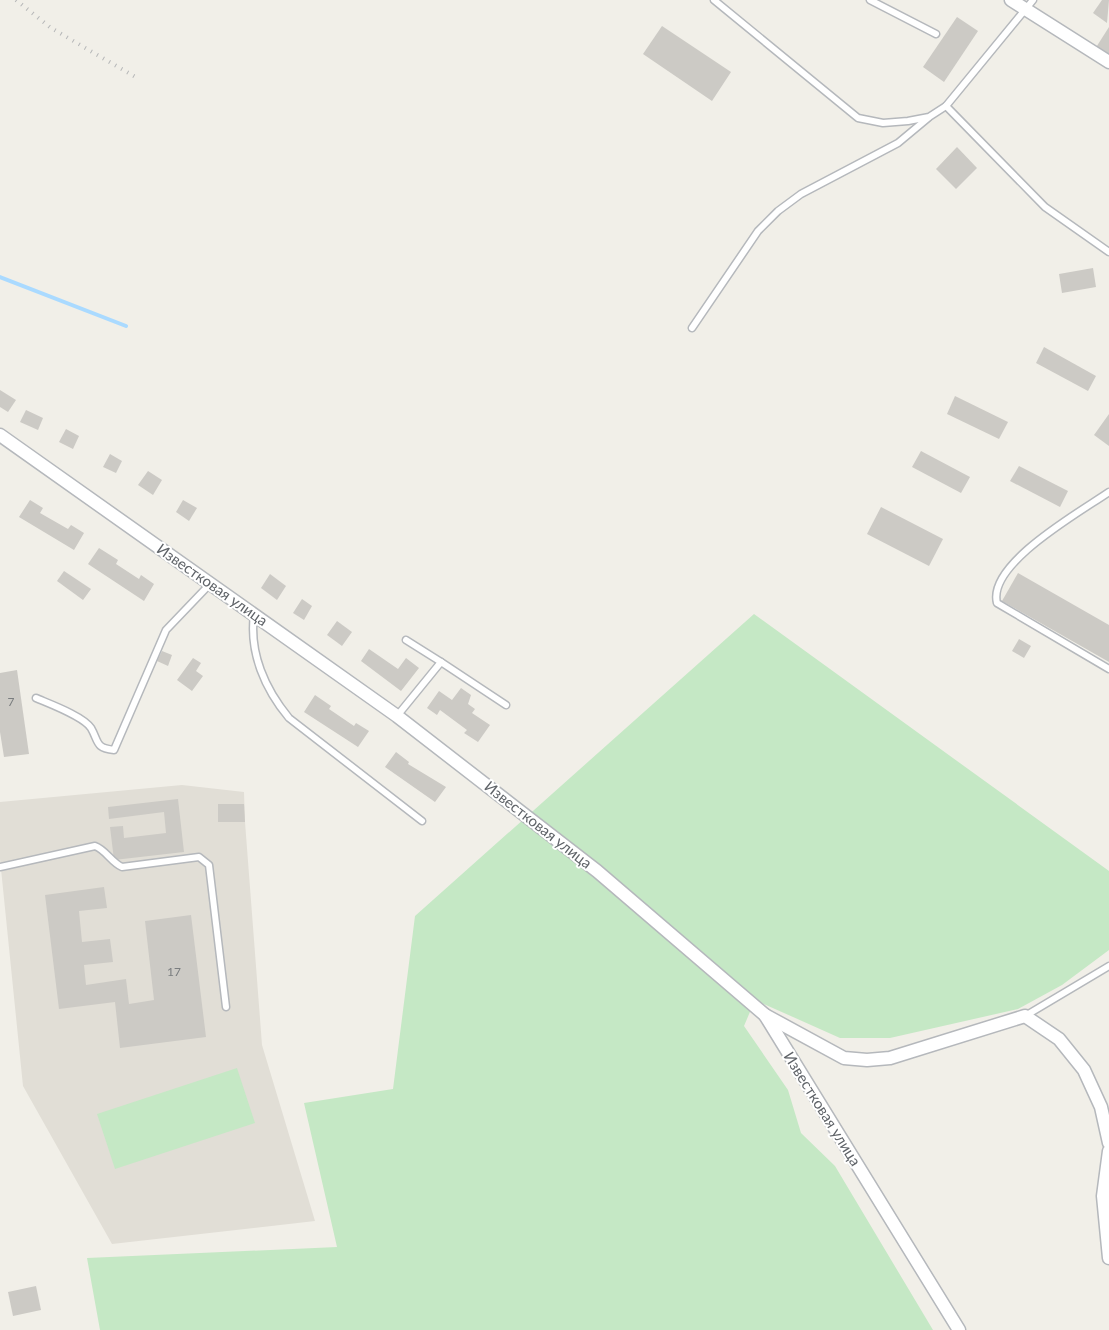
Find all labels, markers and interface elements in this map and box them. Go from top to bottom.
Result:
street label: Известковая улица [154,539,271,629]
house number: 7 [8,694,15,709]
street label: Известковая улица [481,777,596,872]
house number: 17 [167,964,181,979]
street label: Известковая улица [780,1048,865,1169]

